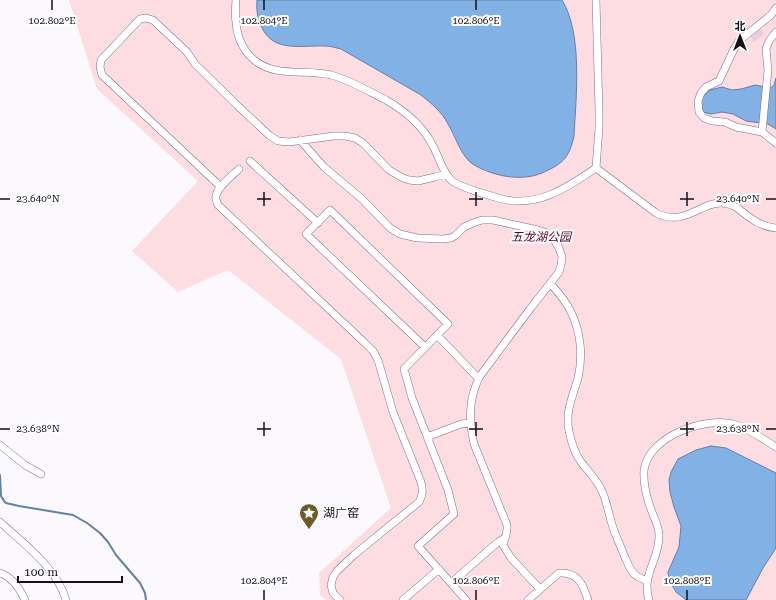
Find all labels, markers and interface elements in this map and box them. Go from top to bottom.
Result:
text: 102.802°E [28,15,76,26]
text: 102.804°E [240,15,288,26]
text: 102.806°E [452,15,500,26]
north arrow [720,16,760,56]
text: 北 [735,20,746,33]
text: 23.640°N [16,193,60,204]
text: 23.640°N [716,193,760,204]
park label: 五龙湖公园 [511,230,573,244]
text: 23.638°N [16,423,60,434]
text: 23.638°N [716,423,760,434]
place icon: 湖广窑 [298,502,320,530]
place label: 湖广窑 [323,506,359,520]
scale bar [18,558,122,584]
text: 100 m [24,565,58,579]
text: 102.804°E [240,575,288,586]
text: 102.806°E [452,575,500,586]
text: 102.808°E [663,575,711,586]

